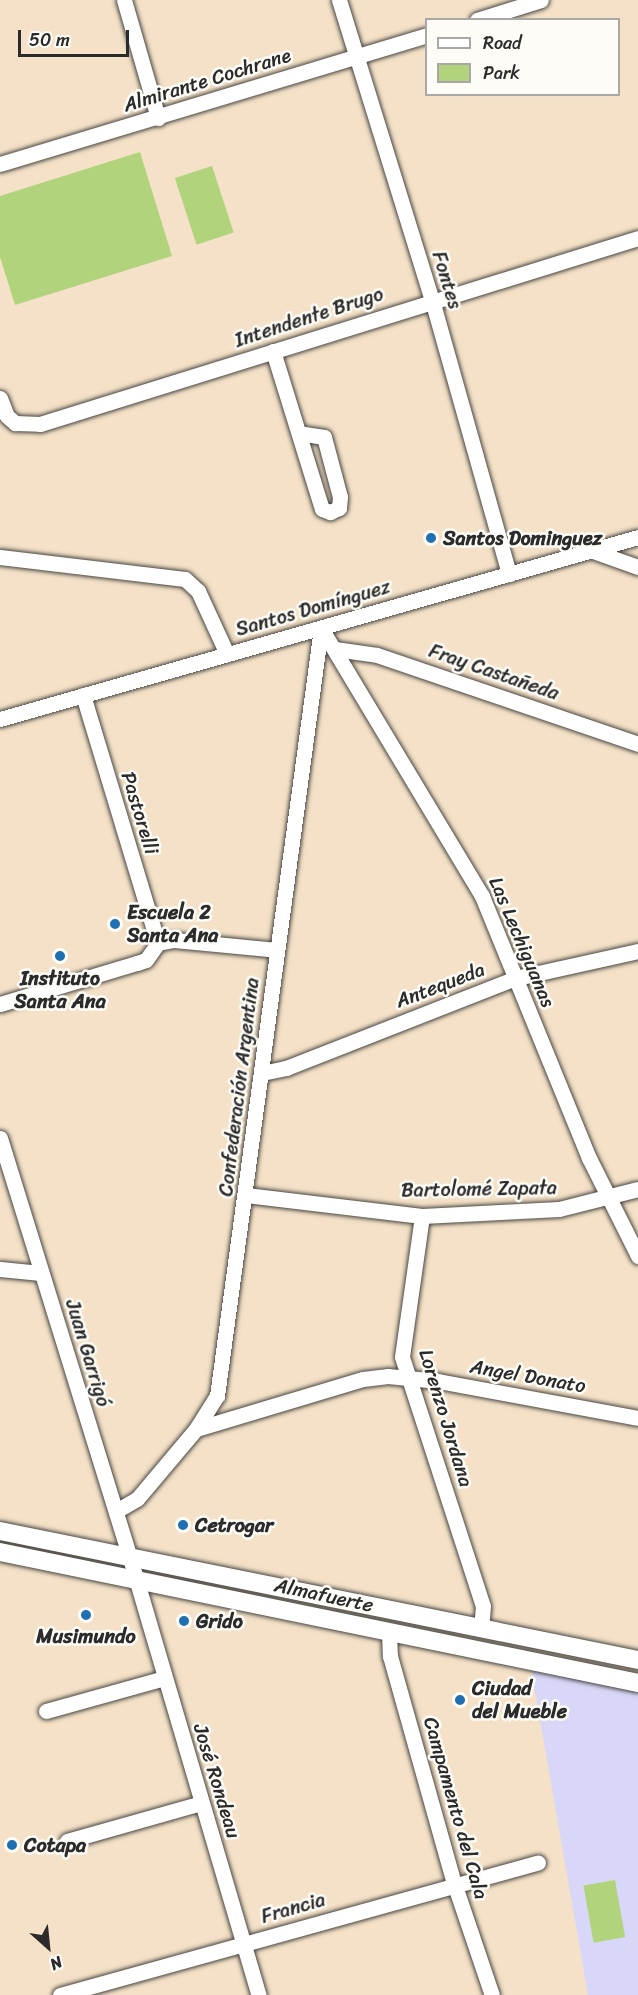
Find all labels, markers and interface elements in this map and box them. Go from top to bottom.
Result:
scale bar [21,18,132,56]
legend [425,18,620,96]
text: 50 m [29,24,70,56]
text: Road [483,27,522,59]
street label: Almirante Cochrane [120,43,294,117]
text: Park [483,57,520,89]
street label: Fontes [427,248,467,312]
street label: Intendente Brugo [232,282,386,352]
place label: Santos Dominguez [443,526,603,550]
marker: Santos Dominguez [424,531,438,545]
street label: Santos Domínguez [233,574,393,642]
street label: Fray Castañeda [426,638,562,706]
street label: Pastorelli [116,769,164,857]
street label: Las Lechiguanas [484,873,560,1011]
place label: Escuela 2 Santa Ana [127,900,218,947]
marker: Escuela 2 Santa Ana [108,917,122,931]
marker: Instituto Santa Ana [53,949,67,963]
street label: Antequeda [392,957,488,1013]
place label: Instituto Santa Ana [14,966,106,1013]
street label: Confederación Argentina [214,976,264,1198]
street label: Bartolomé Zapata [401,1176,557,1202]
street label: Juan Garrigó [60,1297,116,1409]
street label: Lorenzo Jordana [414,1346,478,1490]
street label: Angel Donato [468,1354,588,1398]
place label: Cetrogar [195,1513,273,1537]
marker: Cetrogar [176,1518,190,1532]
street label: Almafuerte [272,1573,376,1617]
marker: Musimundo [79,1608,93,1622]
place label: Grido [196,1609,243,1633]
marker: Grido [177,1614,191,1628]
place label: Musimundo [36,1624,136,1648]
place label: Ciudad del Mueble [472,1676,567,1723]
marker: Ciudad del Mueble [453,1693,467,1707]
street label: Campamento del Cala [419,1714,493,1902]
street label: José Rondeau [188,1721,246,1841]
place label: Cotapa [24,1833,86,1857]
marker: Cotapa [5,1838,19,1852]
street label: Francia [258,1887,328,1929]
north arrow [18,1917,78,1977]
text: N [45,1948,68,1979]

